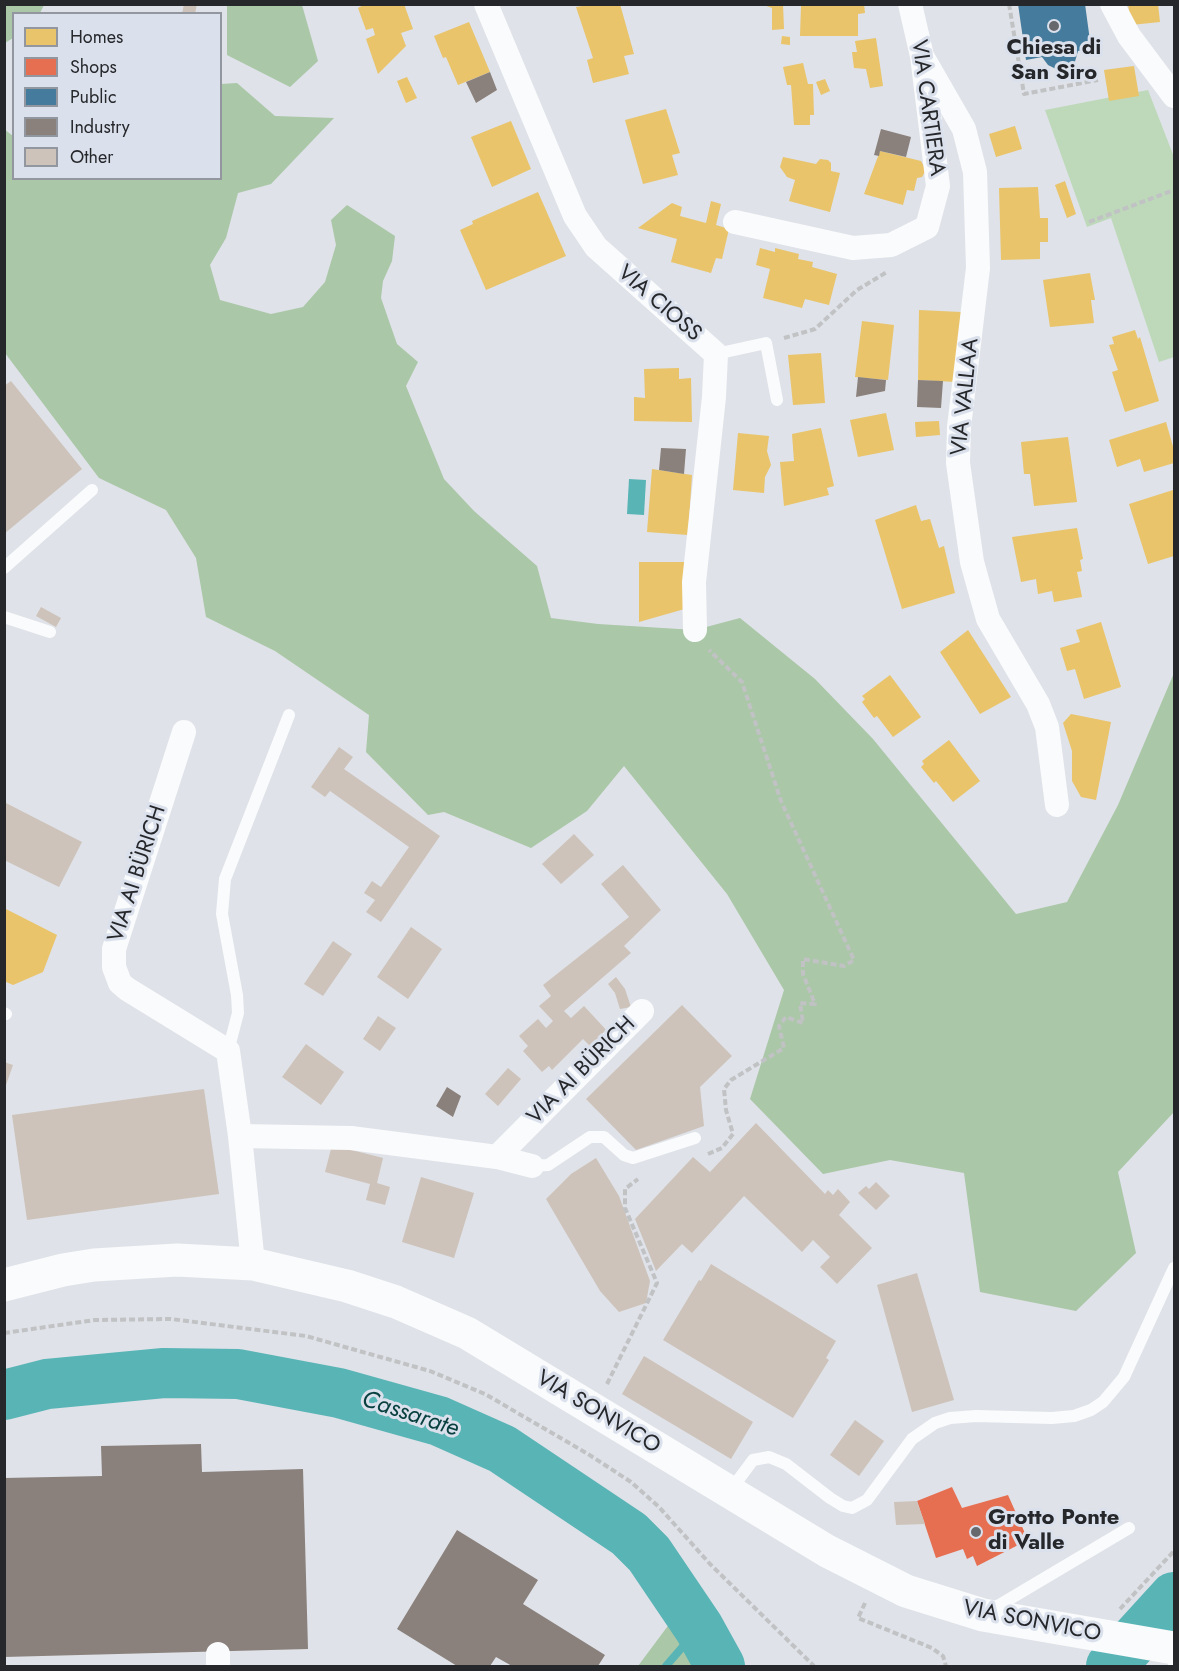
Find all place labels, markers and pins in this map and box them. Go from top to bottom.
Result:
marker: Chiesa di San Siro [1047,19,1061,33]
place label: Chiesa di San Siro [1007,36,1101,88]
place label: Grotto Ponte di Valle [988,1506,1119,1558]
marker: Grotto Ponte di Valle [969,1525,983,1539]

